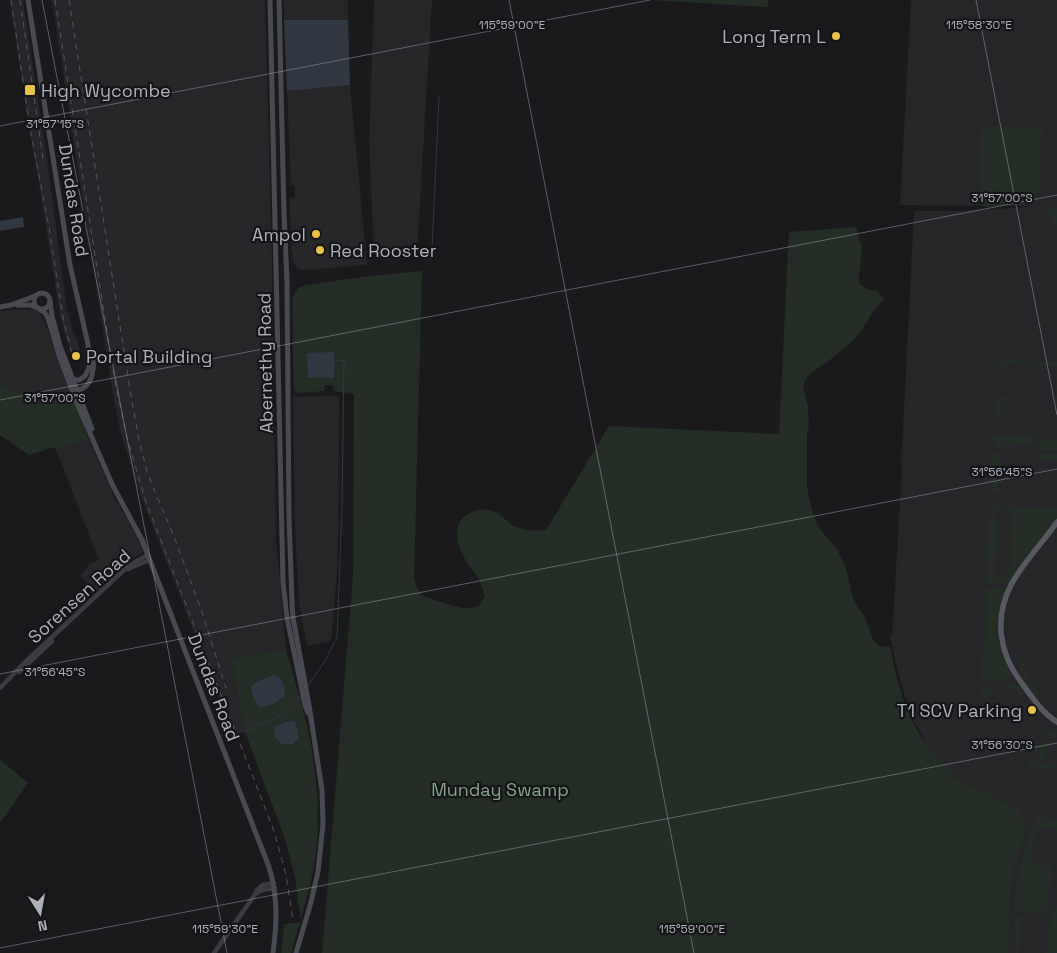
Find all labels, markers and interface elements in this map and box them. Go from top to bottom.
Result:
text: 115°59'00"E [479,17,546,33]
text: 115°58'30"E [946,17,1012,33]
place label: Long Term L [722,25,826,48]
marker: Long Term L [830,30,842,42]
place label: High Wycombe [41,79,171,102]
marker: High Wycombe [23,83,37,97]
text: 31°57'15"S [26,116,84,132]
street label: Dundas Road [54,142,94,258]
text: 31°57'00"S [971,190,1033,206]
place label: Ampol [252,223,306,246]
marker: Ampol [310,228,322,240]
place label: Red Rooster [330,239,437,262]
marker: Red Rooster [314,244,326,256]
street label: Abernethy Road [252,292,278,434]
place label: Portal Building [86,345,212,368]
marker: Portal Building [70,350,82,362]
text: 31°57'00"S [24,390,86,406]
text: 31°56'45"S [972,464,1032,480]
street label: Sorensen Road [23,544,135,648]
street label: Dundas Road [183,630,245,744]
text: 31°56'45"S [25,664,85,680]
place label: T1 SCV Parking [897,699,1022,722]
marker: T1 SCV Parking [1026,704,1038,716]
text: 31°56'30"S [971,737,1033,753]
park label: Munday Swamp [431,778,569,801]
north arrow [15,888,65,938]
text: N [36,916,49,935]
text: 115°59'30"E [192,921,258,937]
text: 115°59'00"E [659,921,726,937]

